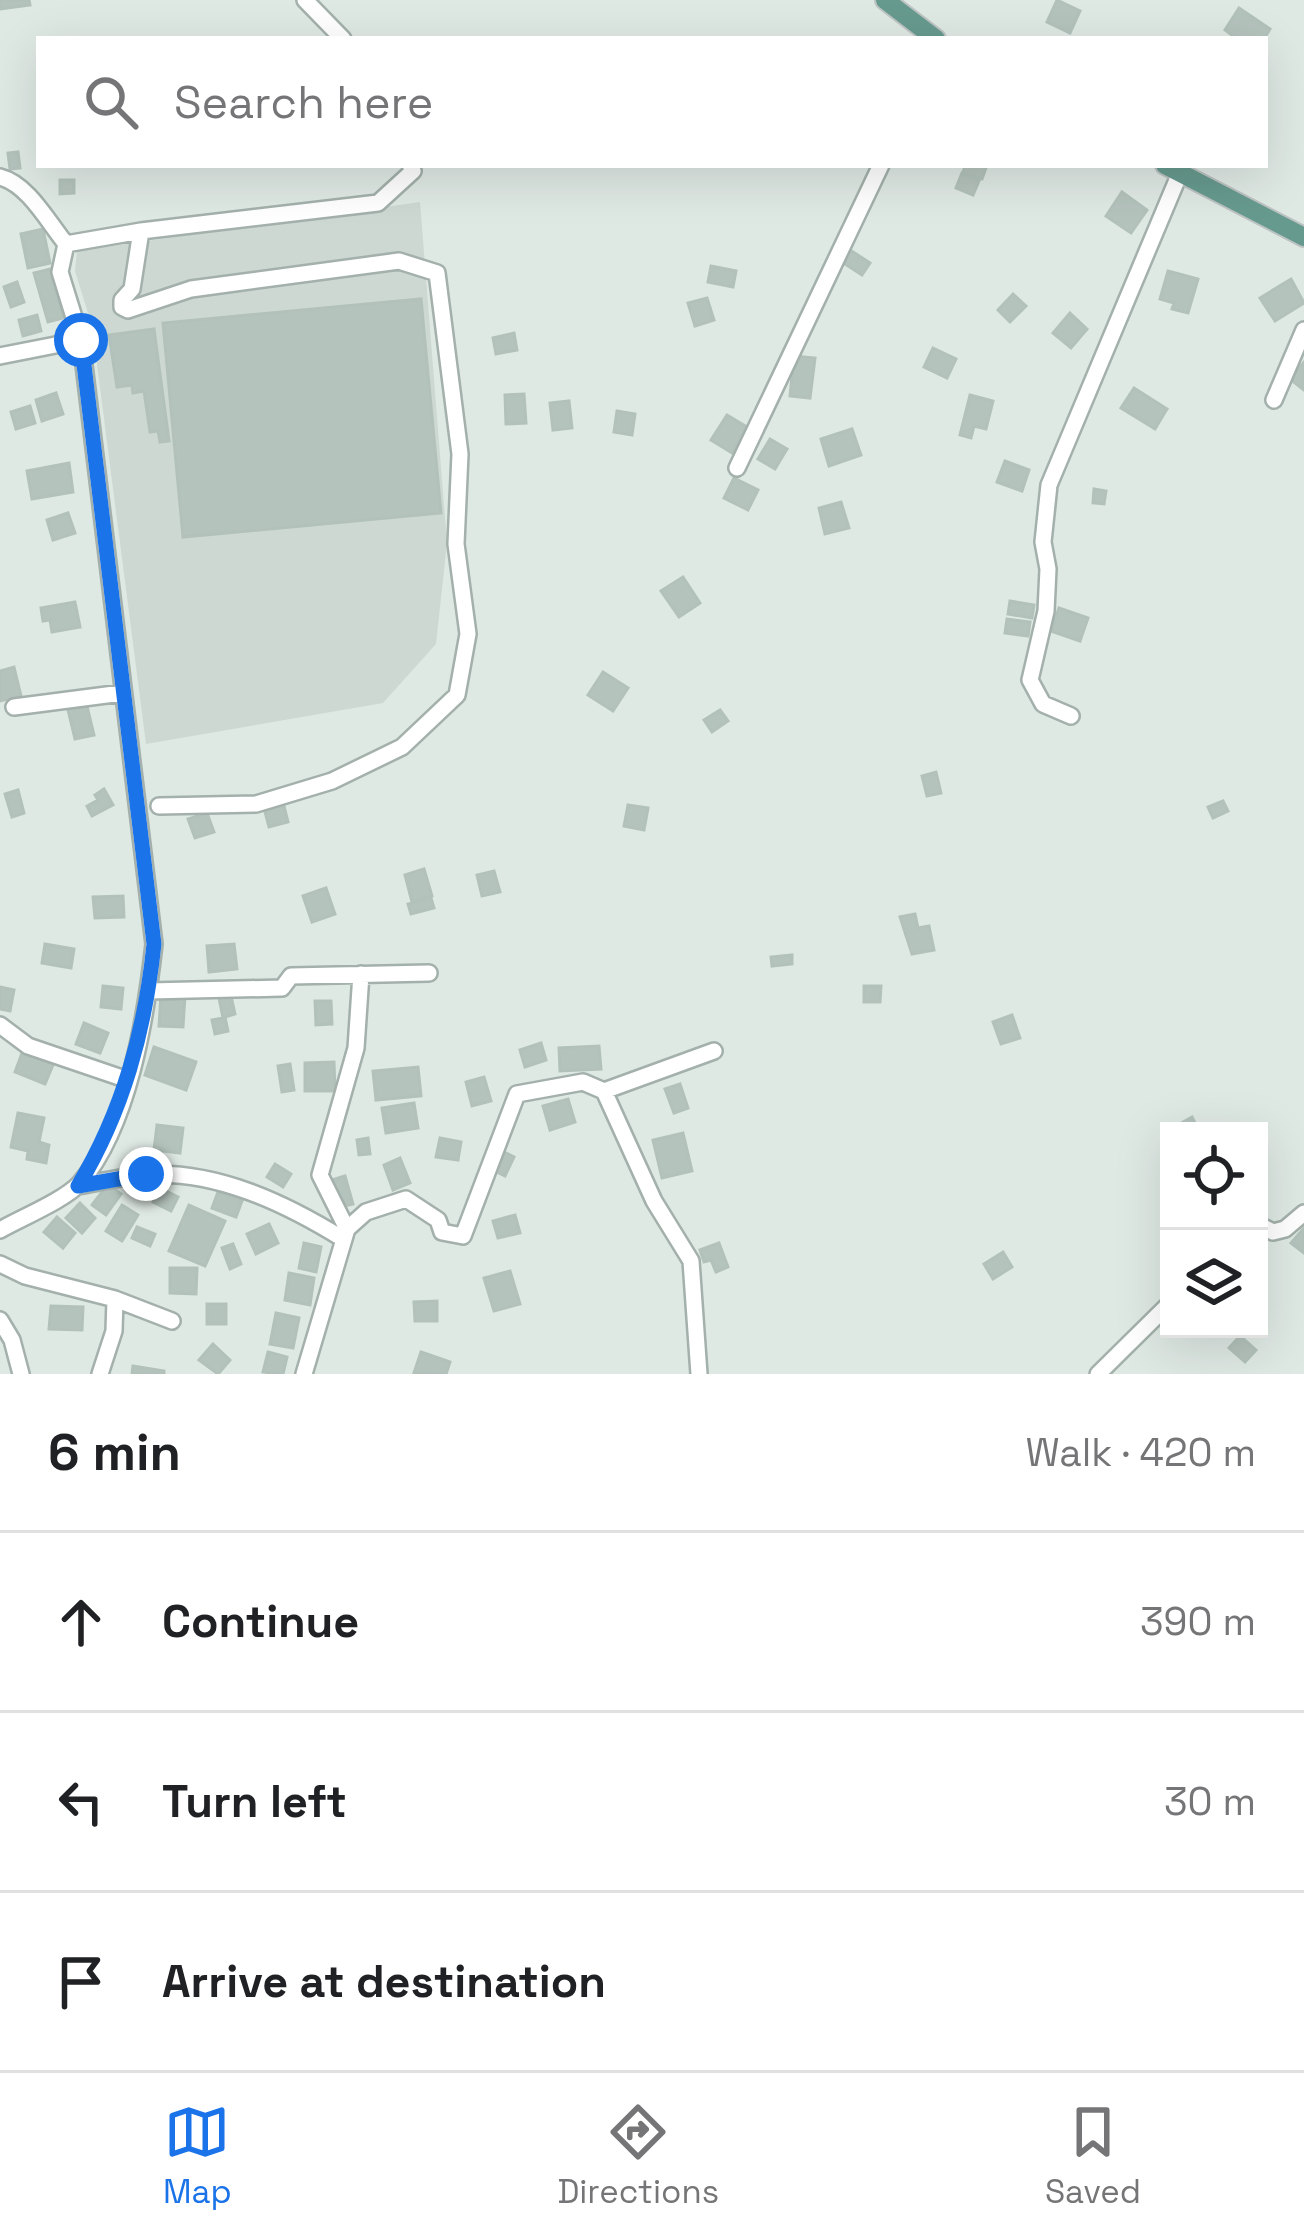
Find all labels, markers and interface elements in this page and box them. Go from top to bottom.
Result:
search box [36,36,1268,168]
icon: search [78,69,144,135]
text: Search here [174,74,433,131]
route start [54,313,108,367]
map controls [1160,1122,1268,1338]
button: locate [1160,1122,1268,1230]
route end [119,1147,173,1201]
button: layers [1160,1230,1268,1338]
text: 6 min [48,1420,181,1485]
text: Walk · 420 m [1026,1428,1256,1477]
icon: ahead [48,1589,114,1655]
text: Continue [162,1593,359,1650]
text: 390 m [1140,1597,1256,1646]
icon: left [48,1769,114,1835]
text: Turn left [162,1773,347,1830]
text: 30 m [1164,1777,1256,1826]
icon: arrive [48,1949,114,2015]
text: Arrive at destination [162,1953,606,2010]
tab: Map [163,2099,232,2213]
tab: Directions [557,2099,719,2213]
tab: Saved [1045,2099,1141,2213]

